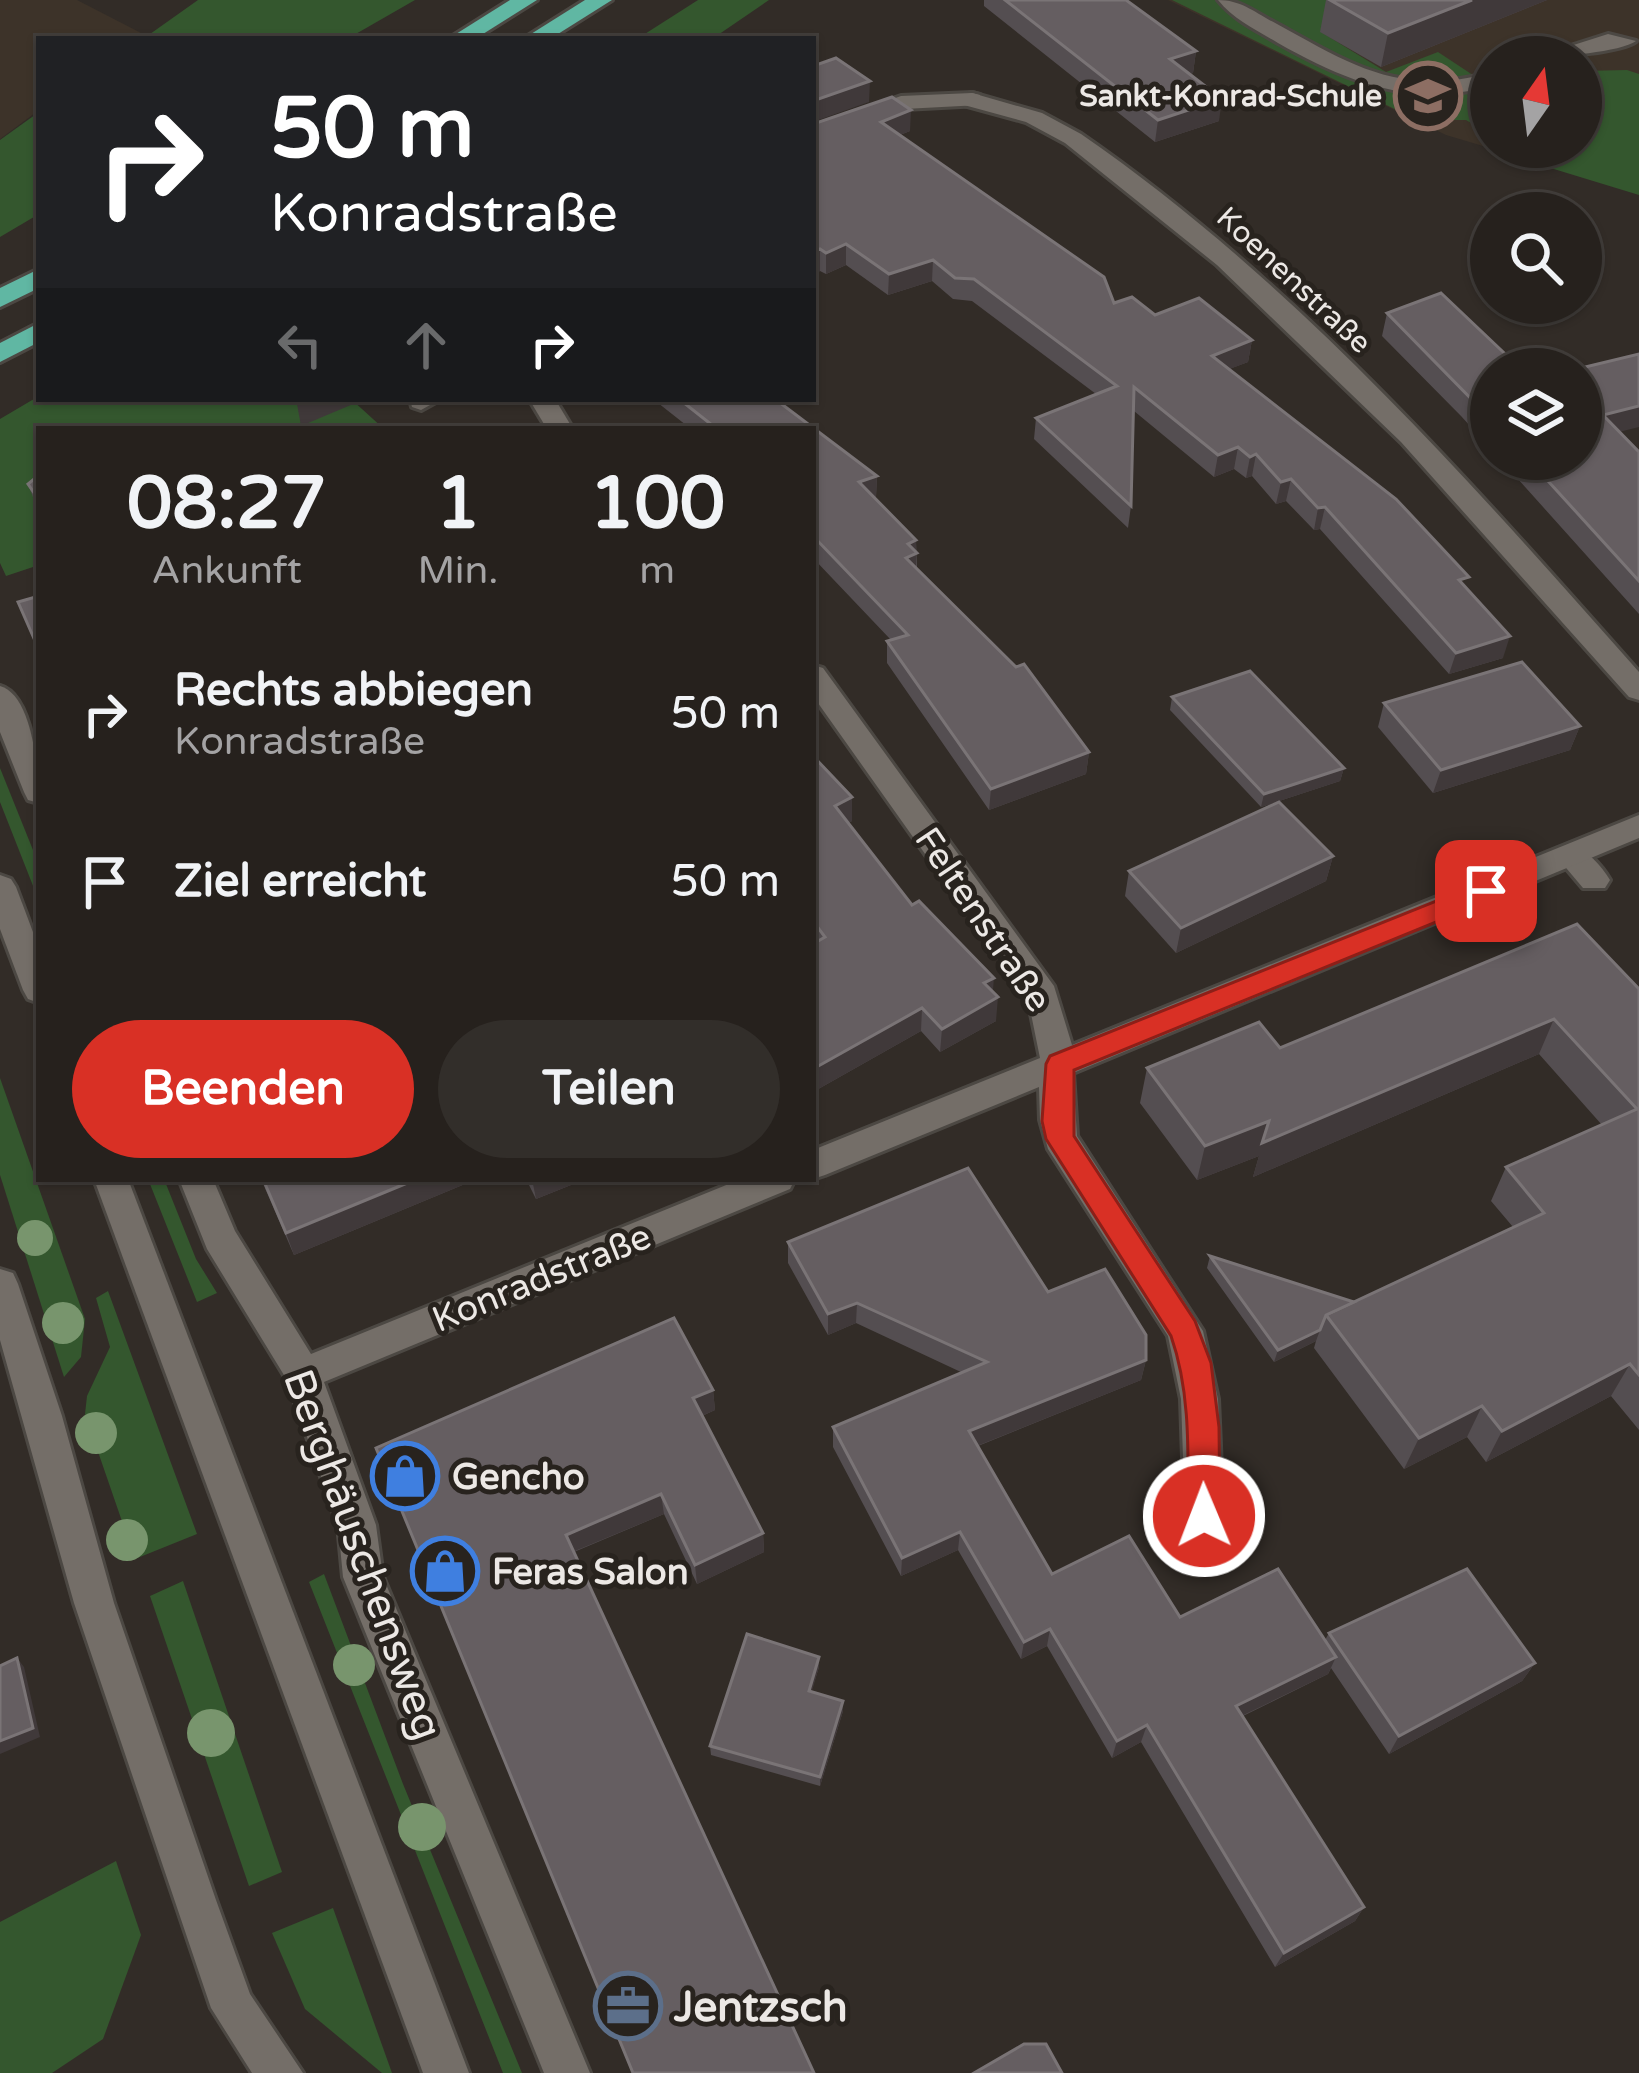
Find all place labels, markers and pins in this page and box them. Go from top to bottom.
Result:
school or university icon: Sankt-Konrad-Schule [1393,61,1463,131]
place label: Sankt-Konrad-Schule [1079,78,1382,115]
pin [1435,840,1537,942]
shop icon: Gencho [370,1441,440,1511]
place label: Gencho [452,1456,585,1499]
shop icon: Feras Salon [410,1536,480,1606]
place label: Feras Salon [492,1551,689,1594]
office icon: Jentzsch [593,1971,663,2041]
place label: Jentzsch [673,1982,848,2033]

